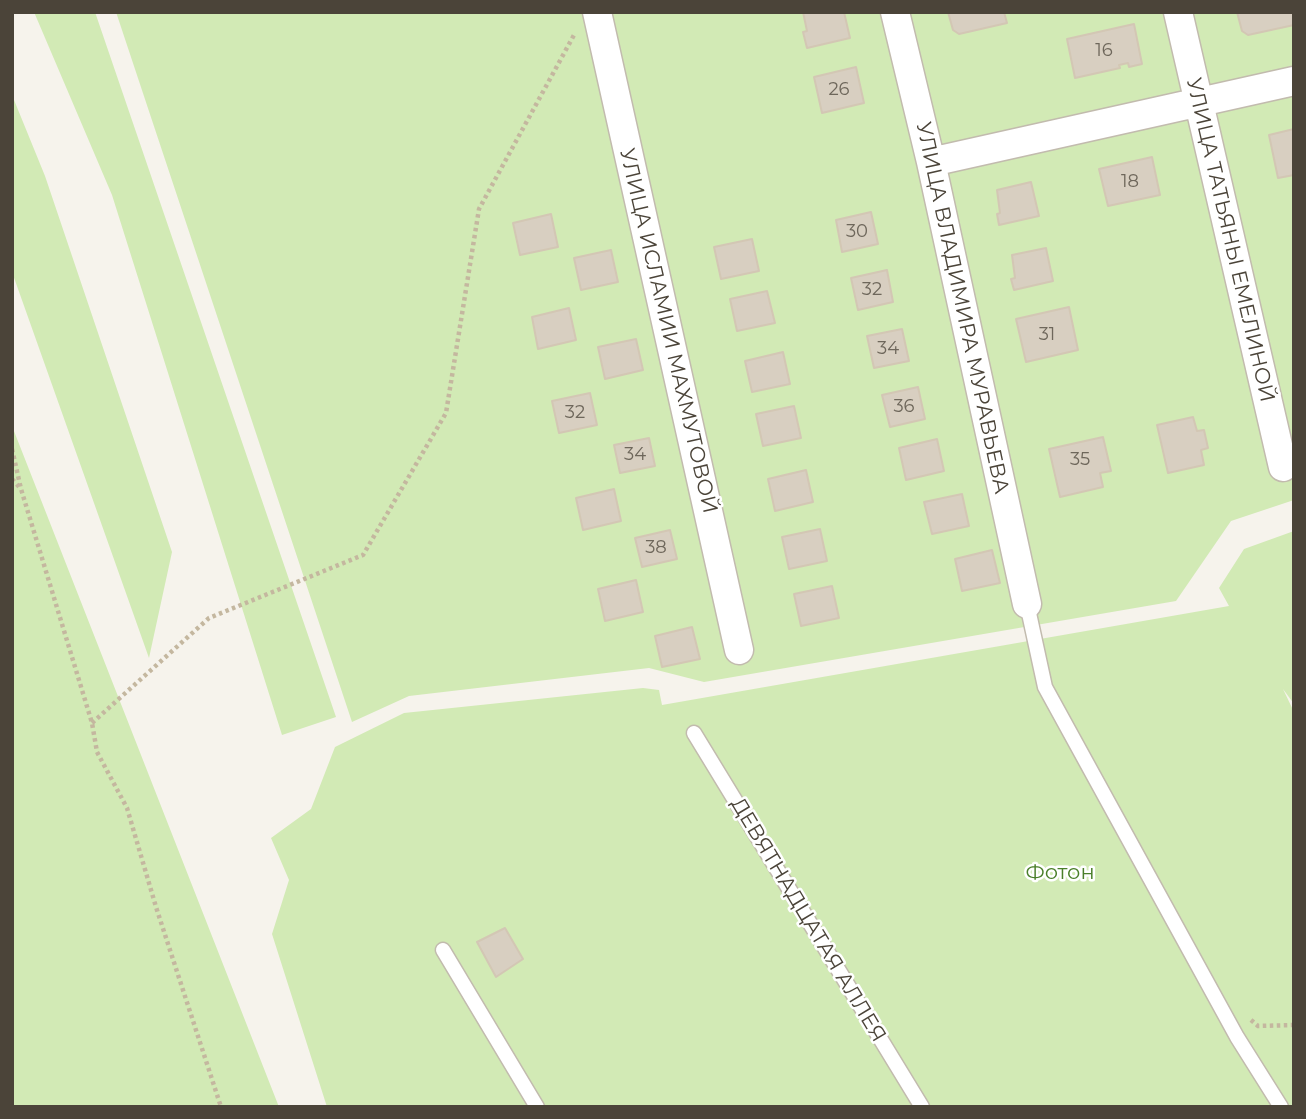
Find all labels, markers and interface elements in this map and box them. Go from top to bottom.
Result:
house number: 16 [1095,40,1113,62]
street label: УЛИЦА ТАТЬЯНЫ ЕМЕЛИНОЙ [1180,76,1280,404]
house number: 26 [828,79,850,101]
street label: УЛИЦА ВЛАДИМИРА МУРАВЬЕВА [910,120,1014,496]
street label: УЛИЦА ИСЛАМИИ МАХМУТОВОЙ [614,146,722,516]
house number: 18 [1121,171,1139,193]
house number: 30 [846,221,868,243]
house number: 32 [862,279,882,301]
house number: 31 [1039,324,1055,346]
house number: 34 [877,338,899,360]
house number: 36 [893,396,915,418]
house number: 32 [565,402,585,424]
house number: 34 [624,444,646,466]
house number: 35 [1070,449,1090,471]
house number: 38 [645,537,667,559]
street label: ДЕВЯТНАДЦАТАЯ АЛЛЕЯ [725,793,891,1047]
park label: Фотон [1025,860,1095,886]

